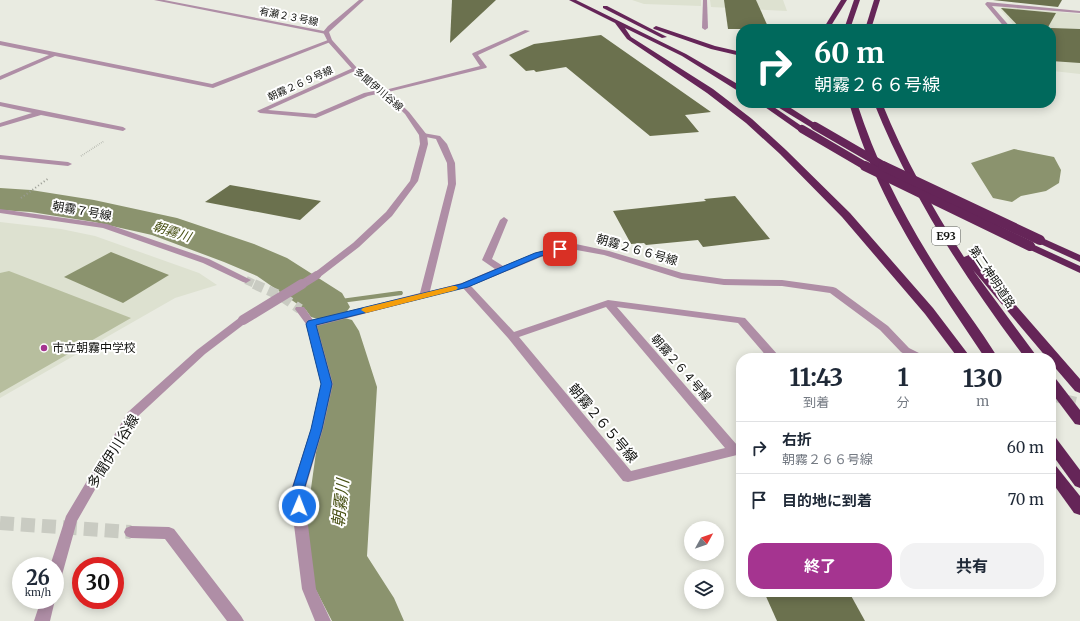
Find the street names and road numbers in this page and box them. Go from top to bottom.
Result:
street label: 有瀬２３号線 [258,4,320,29]
street label: 朝霧２６９号線 [266,63,335,104]
street label: 多聞伊川谷線 [352,65,406,114]
street label: 朝霧７号線 [51,198,113,223]
road number: E93 [932,227,960,245]
street label: 朝霧２６６号線 [595,231,680,268]
street label: 第二神明道路 [966,243,1019,311]
street label: 朝霧２６４号線 [648,331,715,404]
street label: 朝霧２６５号線 [565,380,641,466]
street label: 多聞伊川谷線 [83,411,143,491]

